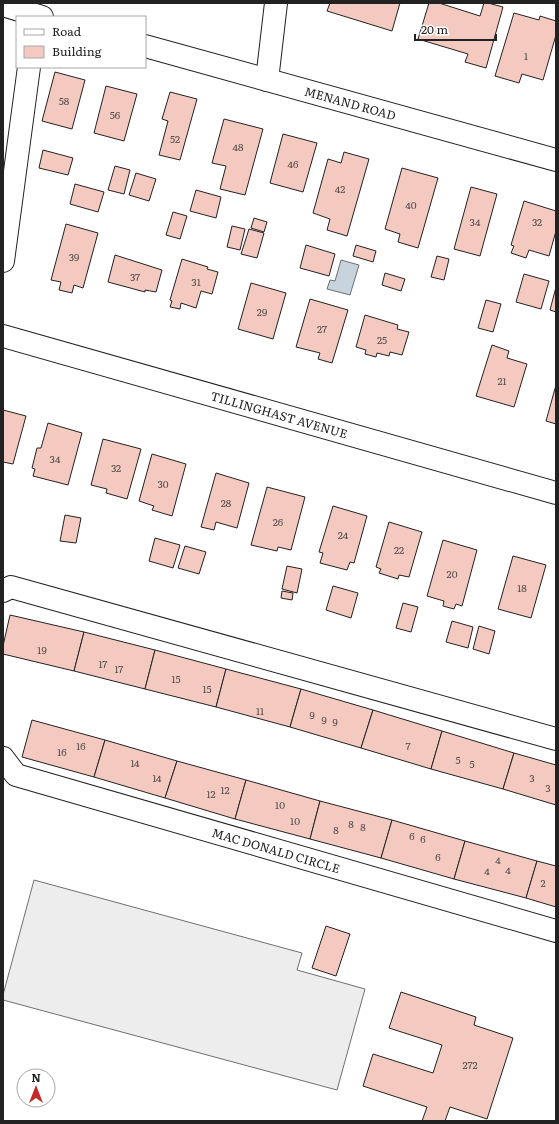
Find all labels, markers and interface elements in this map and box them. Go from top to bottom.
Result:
legend [16,16,146,68]
scale bar [415,16,496,42]
text: 20 m [421,20,448,38]
text: Road [52,22,82,40]
text: Building [52,42,102,60]
house number: 1 [524,48,528,63]
street label: MENAND ROAD [302,82,398,124]
house number: 58 [59,93,70,108]
house number: 56 [110,107,121,122]
house number: 52 [170,131,180,146]
house number: 48 [232,139,244,154]
house number: 46 [288,156,299,171]
house number: 42 [335,181,345,196]
house number: 40 [405,197,417,212]
house number: 34 [470,214,481,229]
house number: 32 [532,214,542,229]
house number: 39 [69,249,79,264]
house number: 37 [130,269,140,284]
house number: 31 [191,274,201,289]
house number: 29 [257,304,267,319]
house number: 27 [317,321,327,336]
house number: 25 [377,332,387,347]
house number: 21 [497,373,507,388]
street label: TILLINGHAST AVENUE [209,386,350,442]
house number: 34 [50,451,61,466]
house number: 32 [111,460,121,475]
house number: 30 [157,476,169,491]
house number: 28 [221,495,232,510]
house number: 26 [273,514,284,529]
house number: 24 [338,527,349,542]
house number: 22 [394,542,404,557]
house number: 20 [447,566,458,581]
house number: 18 [517,580,527,595]
house number: 19 [37,642,47,657]
house number: 17 [99,656,107,671]
house number: 17 [115,661,123,676]
house number: 15 [171,671,181,686]
house number: 15 [202,681,212,696]
house number: 11 [256,703,264,718]
house number: 9 [309,707,315,722]
house number: 9 [321,712,327,727]
house number: 9 [332,714,338,729]
house number: 16 [76,738,86,753]
house number: 7 [405,738,411,753]
house number: 16 [57,744,67,759]
house number: 5 [455,752,461,767]
house number: 14 [130,755,140,770]
house number: 5 [469,756,475,771]
house number: 14 [152,770,162,785]
house number: 3 [529,770,535,785]
house number: 3 [545,780,551,795]
house number: 12 [220,782,230,797]
house number: 12 [206,786,216,801]
house number: 10 [275,797,285,812]
house number: 10 [290,813,300,828]
house number: 8 [348,816,354,831]
house number: 8 [360,819,366,834]
house number: 8 [333,822,339,837]
street label: MAC DONALD CIRCLE [210,823,342,877]
house number: 6 [409,828,415,843]
house number: 6 [420,831,426,846]
house number: 6 [435,849,441,864]
house number: 4 [495,852,501,867]
house number: 4 [505,862,511,877]
house number: 4 [484,863,490,878]
house number: 2 [540,875,546,890]
house number: 272 [462,1057,478,1072]
north arrow [16,1068,56,1108]
text: N [31,1069,41,1085]

